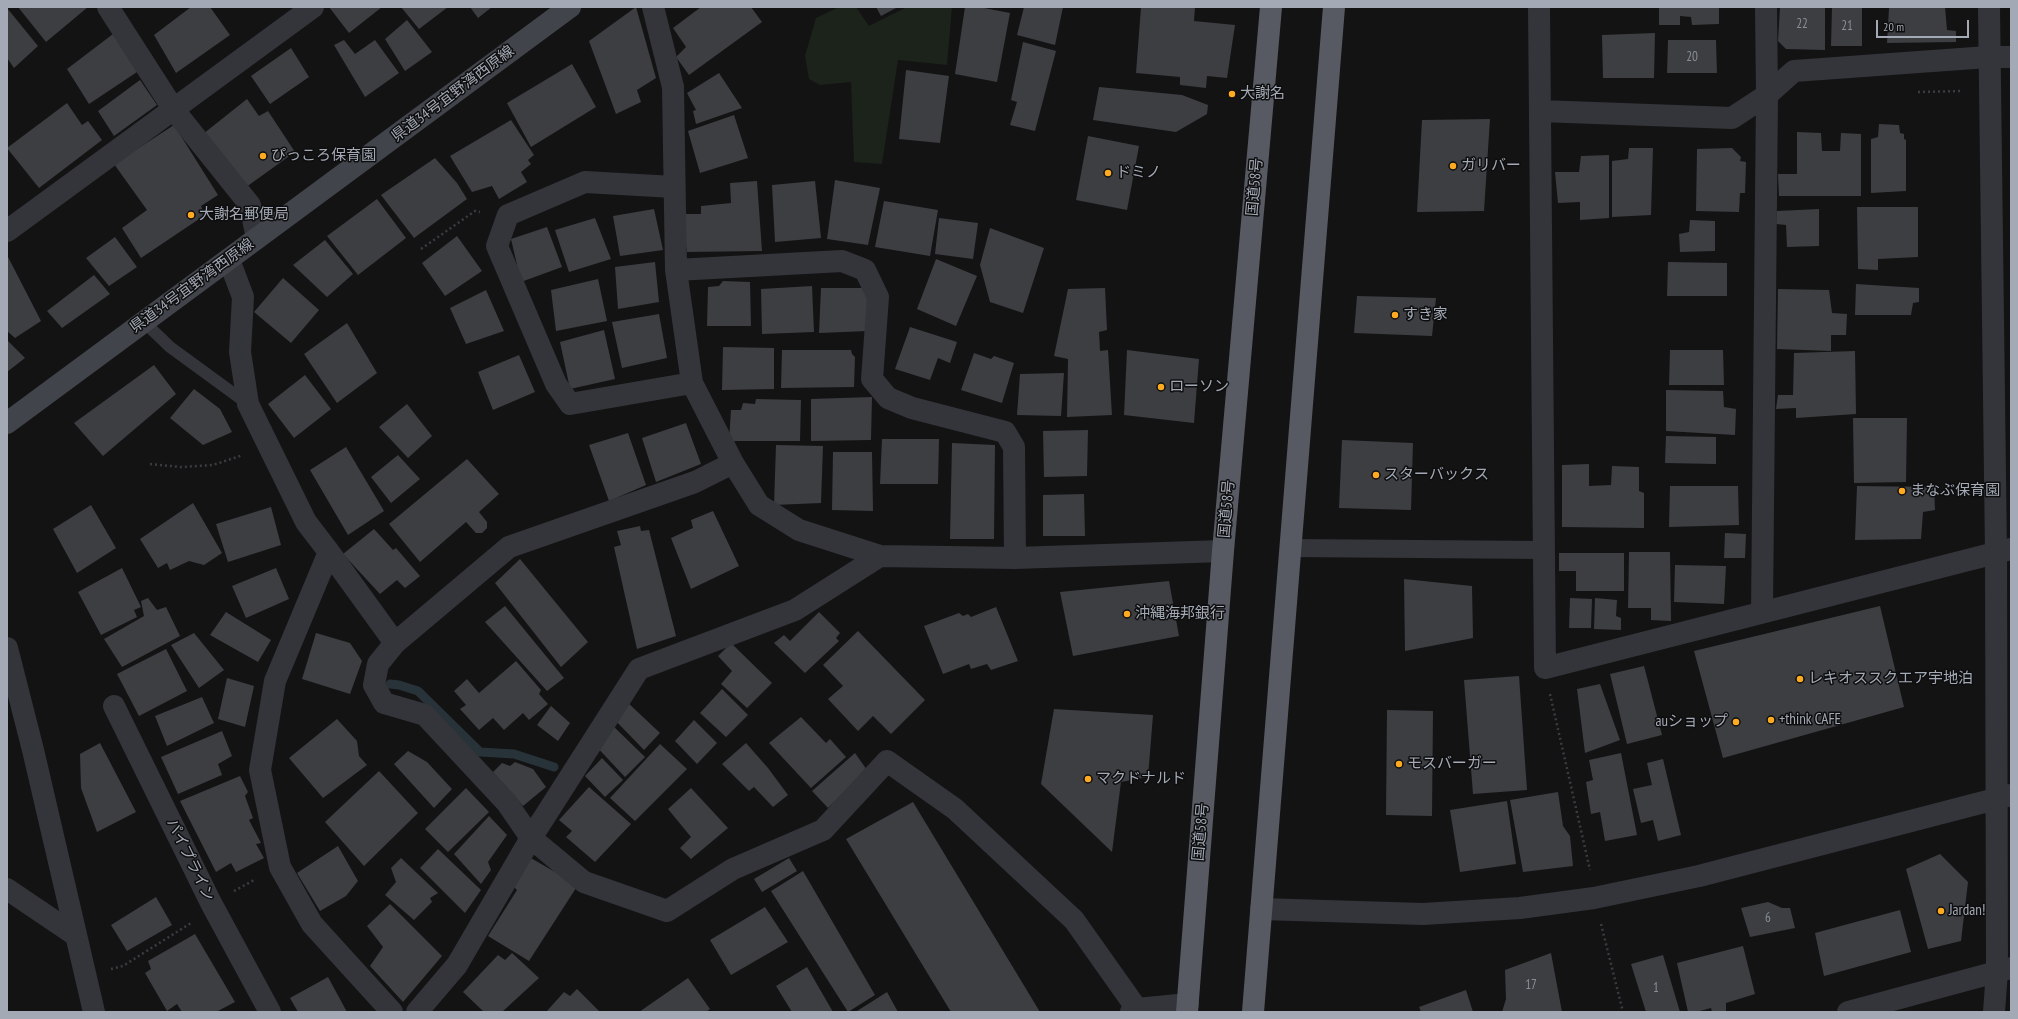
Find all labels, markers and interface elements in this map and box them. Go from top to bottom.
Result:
scale bar [1878,12,1971,38]
house number: 22 [1796,16,1808,32]
house number: 21 [1841,18,1853,34]
text: 20 m [1883,19,1904,34]
street label: 県道34号宜野湾西原線 [388,42,518,146]
house number: 20 [1686,49,1698,65]
place label: 大謝名 [1240,85,1285,103]
marker: 大謝名 [1227,89,1237,99]
place label: ぴっころ保育園 [271,147,376,165]
marker: ぴっころ保育園 [258,151,268,161]
street label: 国道58号 [1243,157,1267,217]
place label: ガリバー [1461,157,1521,175]
marker: ガリバー [1448,161,1458,171]
place label: ドミノ [1116,164,1161,182]
marker: ドミノ [1103,168,1113,178]
place label: 大謝名郵便局 [199,206,289,224]
marker: 大謝名郵便局 [186,210,196,220]
street label: 県道34号宜野湾西原線 [127,235,257,337]
place label: すき家 [1403,306,1448,324]
marker: すき家 [1390,310,1400,320]
place label: ローソン [1169,378,1229,396]
marker: ローソン [1156,382,1166,392]
place label: スターバックス [1384,466,1489,484]
marker: スターバックス [1371,470,1381,480]
street label: 国道58号 [1215,479,1239,539]
place label: まなぶ保育園 [1910,482,2000,500]
marker: まなぶ保育園 [1897,486,1907,496]
place label: 沖縄海邦銀行 [1135,605,1225,623]
marker: 沖縄海邦銀行 [1122,609,1132,619]
place label: レキオススクエア宇地泊 [1808,670,1973,688]
marker: レキオススクエア宇地泊 [1795,674,1805,684]
place label: +think CAFE [1779,711,1841,729]
place label: auショップ [1655,713,1728,731]
marker: +think CAFE [1766,715,1776,725]
marker: auショップ [1731,717,1741,727]
place label: モスバーガー [1407,755,1497,773]
marker: モスバーガー [1394,759,1404,769]
place label: マクドナルド [1096,770,1186,788]
marker: マクドナルド [1083,774,1093,784]
street label: 国道58号 [1189,802,1213,862]
street label: パイプライン [162,816,218,904]
place label: Jardan! [1949,902,1986,920]
marker: Jardan! [1936,906,1946,916]
house number: 6 [1765,910,1771,926]
house number: 17 [1525,977,1537,993]
house number: 1 [1653,980,1659,996]

